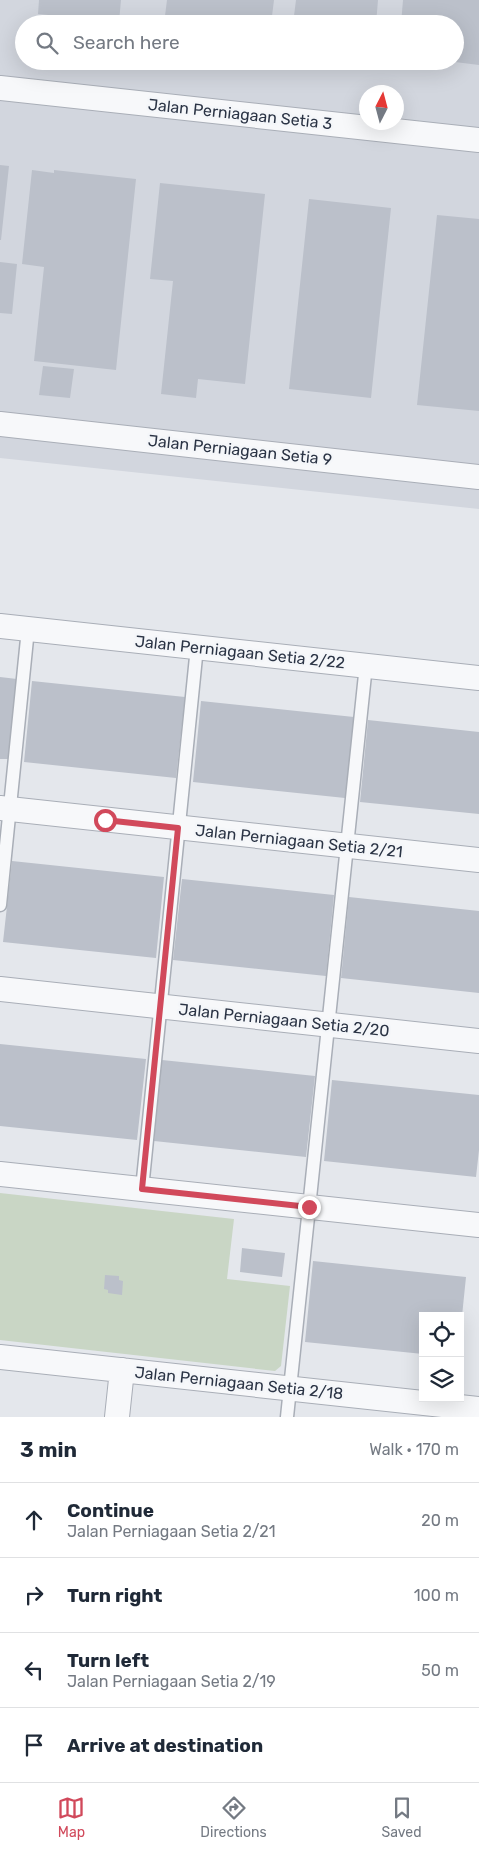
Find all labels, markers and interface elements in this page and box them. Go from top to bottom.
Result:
search box [15,15,464,70]
icon: search [33,29,61,57]
text: Search here [73,31,180,54]
north arrow [359,85,404,130]
street label: Jalan Perniagaan Setia 3 [147,95,333,133]
street label: Jalan Perniagaan Setia 9 [147,431,333,469]
street label: Jalan Perniagaan Setia 2/22 [134,632,346,672]
route start [94,809,117,832]
street label: Jalan Perniagaan Setia 2/21 [194,821,404,861]
street label: Jalan Perniagaan Setia 2/20 [178,999,390,1041]
route end [298,1196,321,1219]
map controls [419,1312,464,1402]
button: locate [419,1312,464,1357]
button: layers [419,1357,464,1402]
street label: Jalan Perniagaan Setia 2/18 [134,1363,344,1403]
text: 3 min [20,1437,77,1462]
text: Walk · 170 m [369,1440,459,1459]
text: Continue [67,1499,154,1522]
icon: ahead [20,1506,48,1534]
text: 20 m [421,1511,459,1530]
text: Jalan Perniagaan Setia 2/21 [67,1522,276,1541]
icon: right [20,1581,48,1609]
text: Turn right [67,1584,162,1607]
text: 100 m [414,1586,459,1605]
text: Turn left [67,1649,149,1672]
icon: left [20,1656,48,1684]
text: 50 m [421,1661,459,1680]
text: Jalan Perniagaan Setia 2/19 [67,1672,276,1691]
icon: arrive [20,1731,48,1759]
text: Arrive at destination [67,1734,263,1757]
tab: Map [57,1794,85,1841]
tab: Directions [200,1794,267,1841]
tab: Saved [382,1794,422,1841]

